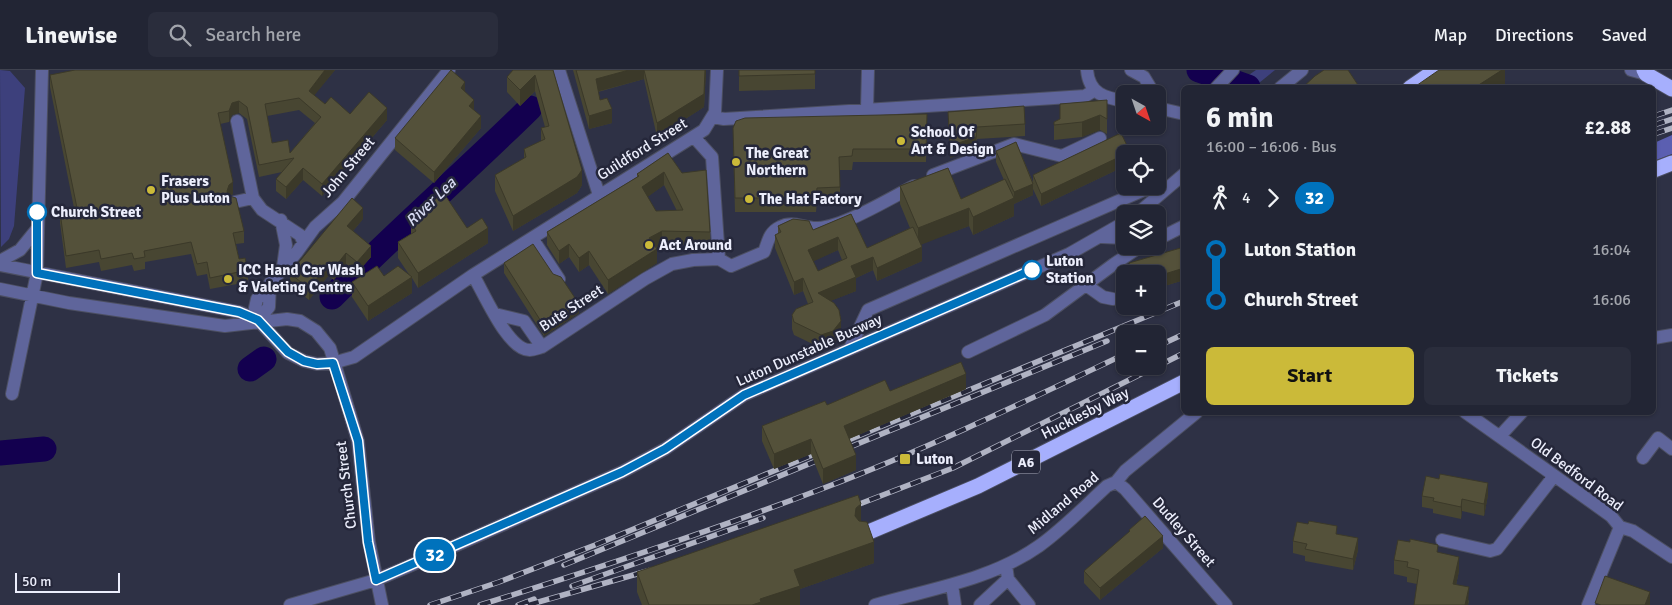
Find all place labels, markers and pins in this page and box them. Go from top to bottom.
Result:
place label: School Of Art & Design [911,123,994,158]
marker: School Of Art & Design [895,135,907,147]
place label: The Great Northern [746,144,809,179]
marker: The Great Northern [730,156,742,168]
place label: Frasers Plus Luton [161,172,230,207]
marker: Frasers Plus Luton [145,184,157,196]
place label: The Hat Factory [759,190,862,208]
marker: The Hat Factory [743,193,755,205]
marker: Church Street [27,202,47,222]
place label: Church Street [51,203,141,221]
place label: Act Around [659,236,732,254]
marker: Act Around [643,239,655,251]
place label: Luton Station [1046,252,1094,287]
marker: Luton Station [1022,260,1042,280]
place label: ICC Hand Car Wash & Valeting Centre [238,261,363,296]
marker: ICC Hand Car Wash & Valeting Centre [222,273,234,285]
place label: Luton [916,450,953,468]
marker: Luton [898,452,912,466]

